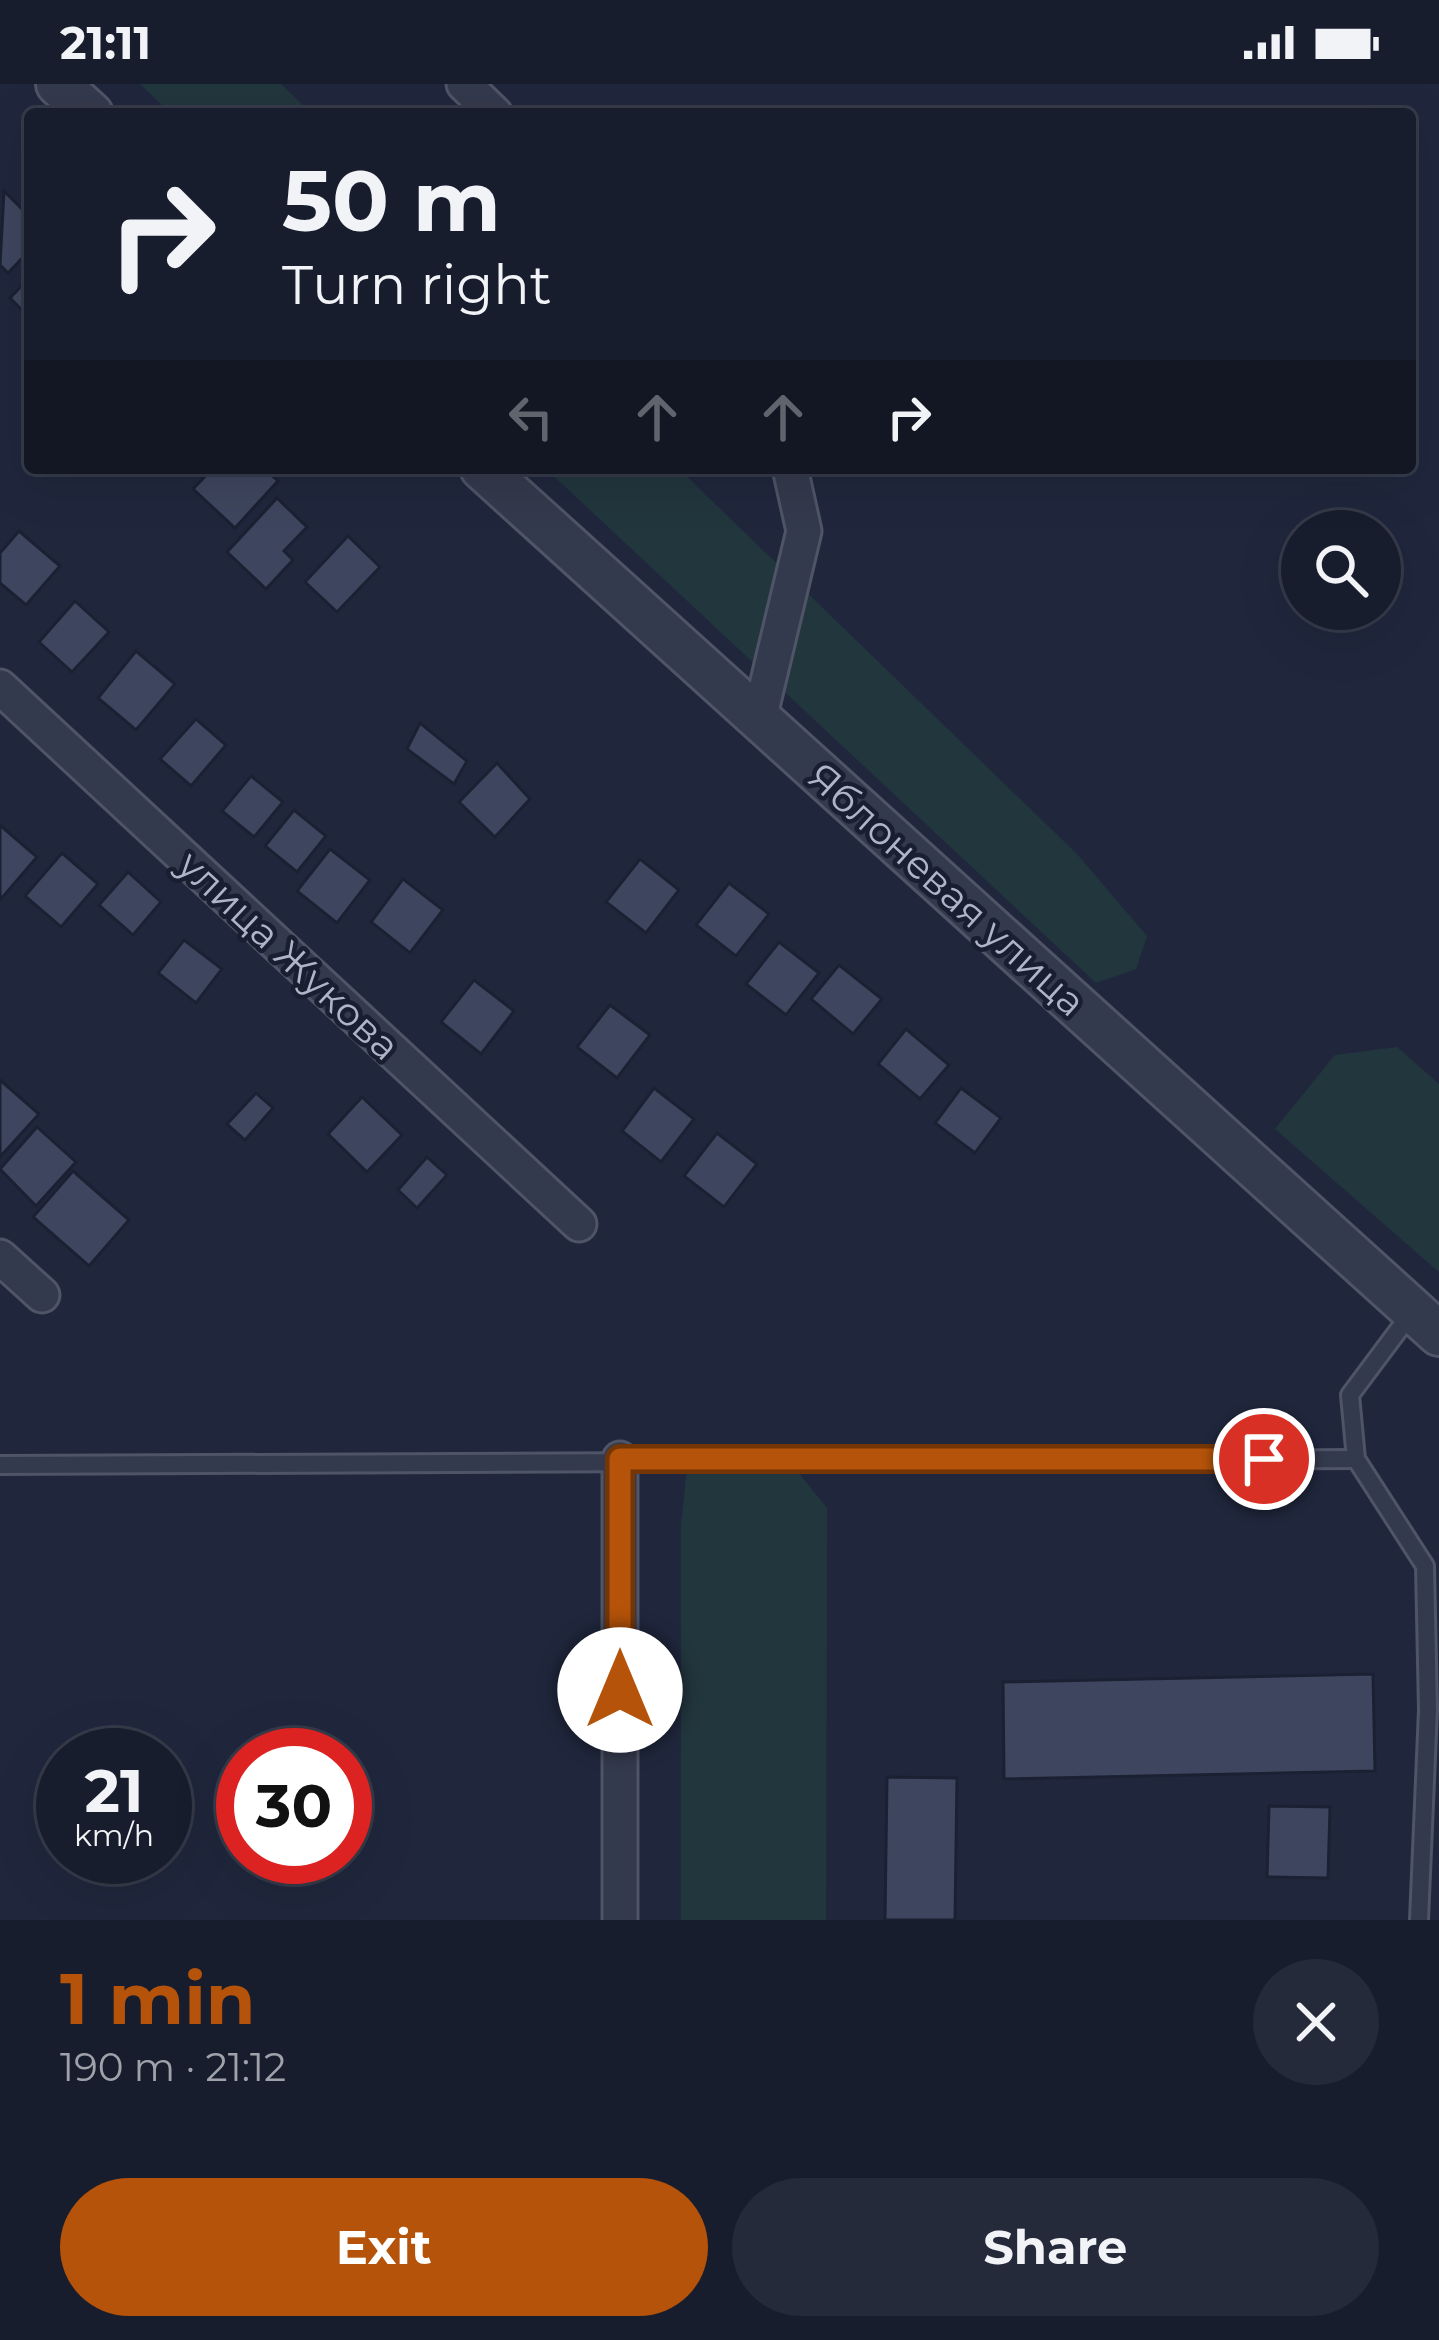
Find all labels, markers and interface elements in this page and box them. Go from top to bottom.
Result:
text: 21:11 [60,15,151,70]
text: 50 m [282,150,501,252]
icon: right [84,156,240,312]
text: Turn right [282,252,552,318]
icon: left [498,384,564,450]
icon: ahead [624,384,690,450]
icon: ahead [750,384,816,450]
icon: right [876,384,942,450]
map controls [1281,510,1401,630]
button: search [1281,510,1401,630]
street label: Яблоневая улица [799,752,1095,1026]
street label: улица Жукова [168,839,410,1070]
pin [1213,1408,1315,1510]
icon: arrive [1231,1426,1297,1492]
position arrow [557,1627,683,1753]
speed limit sign: 30 [216,1728,372,1884]
text: 21 [85,1754,143,1827]
text: km/h [74,1817,154,1854]
text: 1 min [60,1954,256,2042]
button: close [1253,1959,1379,2085]
text: 190 m · 21:12 [60,2043,286,2091]
button: Exit [60,2178,708,2316]
button: Share [732,2178,1379,2316]

